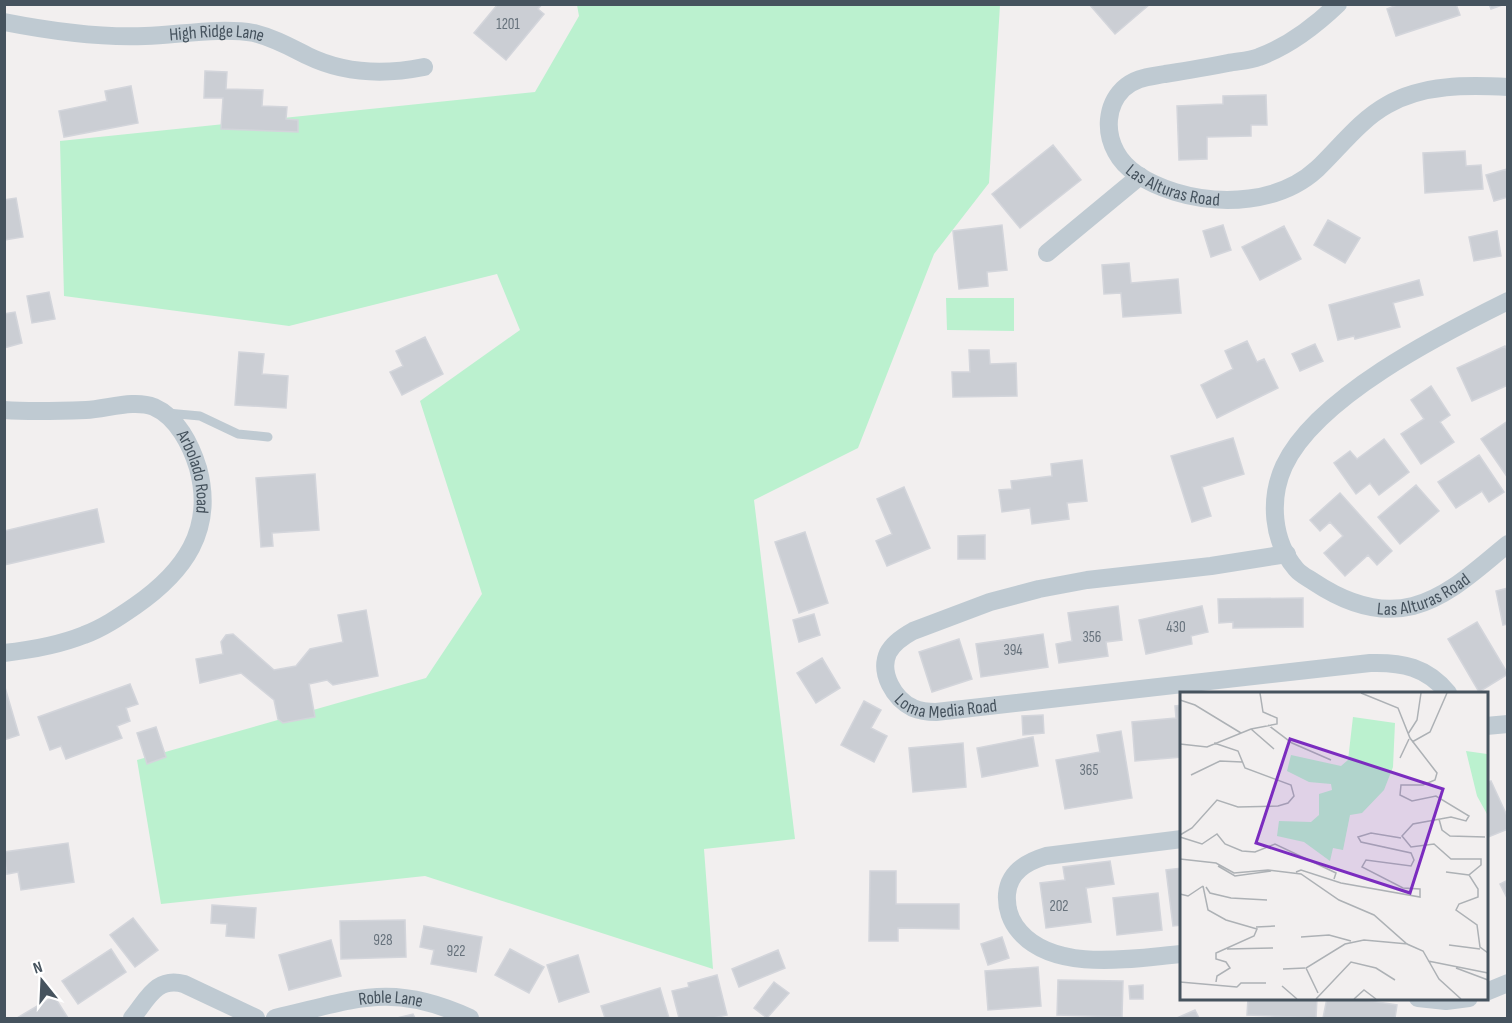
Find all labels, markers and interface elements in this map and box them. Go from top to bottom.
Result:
house number: 1201 [496,15,521,34]
street label: High Ridge Lane [168,20,267,46]
street label: Las Alturas Road [1122,160,1221,210]
street label: Arbolado Road [172,425,213,514]
street label: Las Alturas Road [1376,568,1474,619]
house number: 430 [1166,618,1186,637]
house number: 356 [1083,628,1101,647]
house number: 394 [1003,641,1023,660]
street label: Loma Media Road [890,689,998,723]
inset map [1180,692,1488,999]
house number: 365 [1080,761,1098,780]
house number: 202 [1049,897,1069,916]
house number: 928 [373,931,393,950]
house number: 922 [446,942,466,961]
north arrow [12,951,72,1011]
text: N [31,958,45,979]
street label: Roble Lane [357,986,425,1011]

